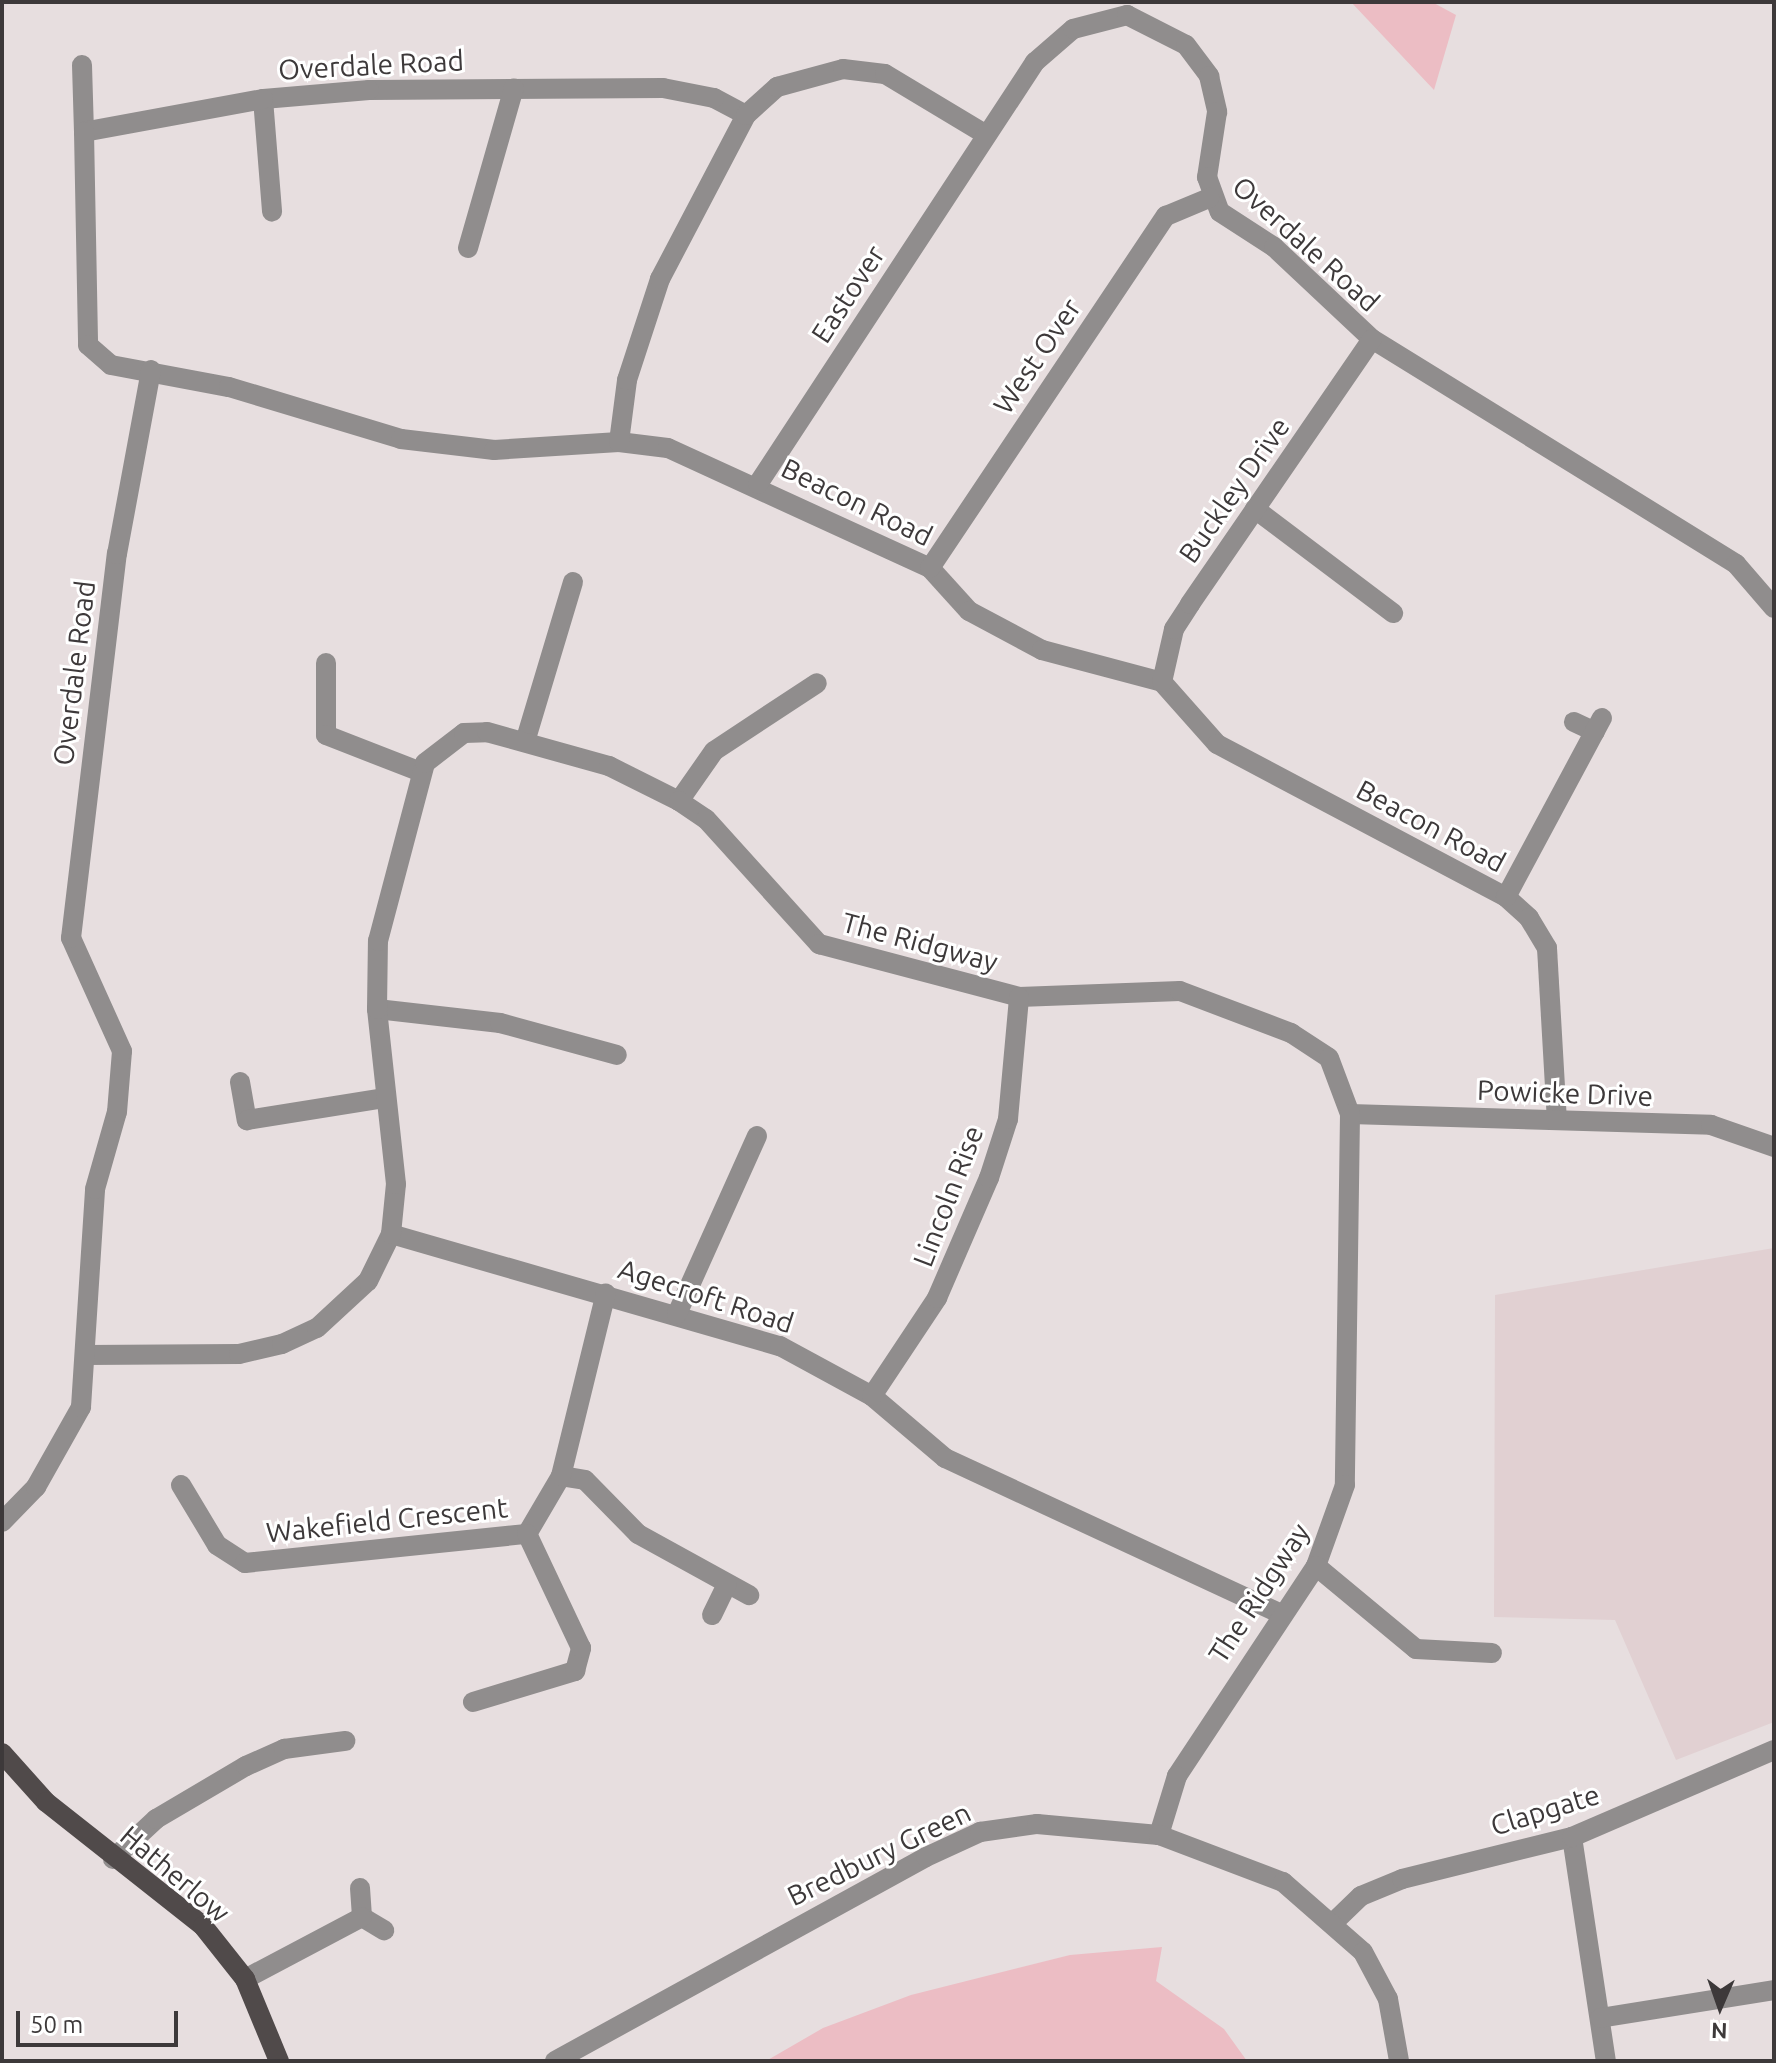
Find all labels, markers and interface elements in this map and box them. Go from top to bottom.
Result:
street label: Overdale Road [277,43,465,87]
street label: Overdale Road [1226,169,1386,319]
street label: Eastover [804,239,892,349]
street label: West Over [986,292,1088,420]
street label: Buckley Drive [1172,411,1296,569]
street label: Beacon Road [776,451,938,553]
street label: Overdale Road [46,579,102,767]
street label: Beacon Road [1351,773,1511,879]
street label: The Ridgway [839,905,1001,979]
street label: Powicke Drive [1476,1073,1654,1113]
street label: Lincoln Rise [906,1121,990,1271]
street label: Agecroft Road [614,1252,798,1340]
street label: Wakefield Crescent [265,1491,509,1549]
street label: The Ridgway [1201,1517,1317,1669]
street label: Clapgate [1486,1778,1604,1842]
street label: Bredbury Green [782,1795,976,1913]
street label: Hatherlow [113,1819,237,1929]
north arrow [1680,1967,1760,2047]
scale bar [20,1995,182,2045]
text: 50 m [30,2011,83,2038]
text: N [1711,2019,1728,2044]

